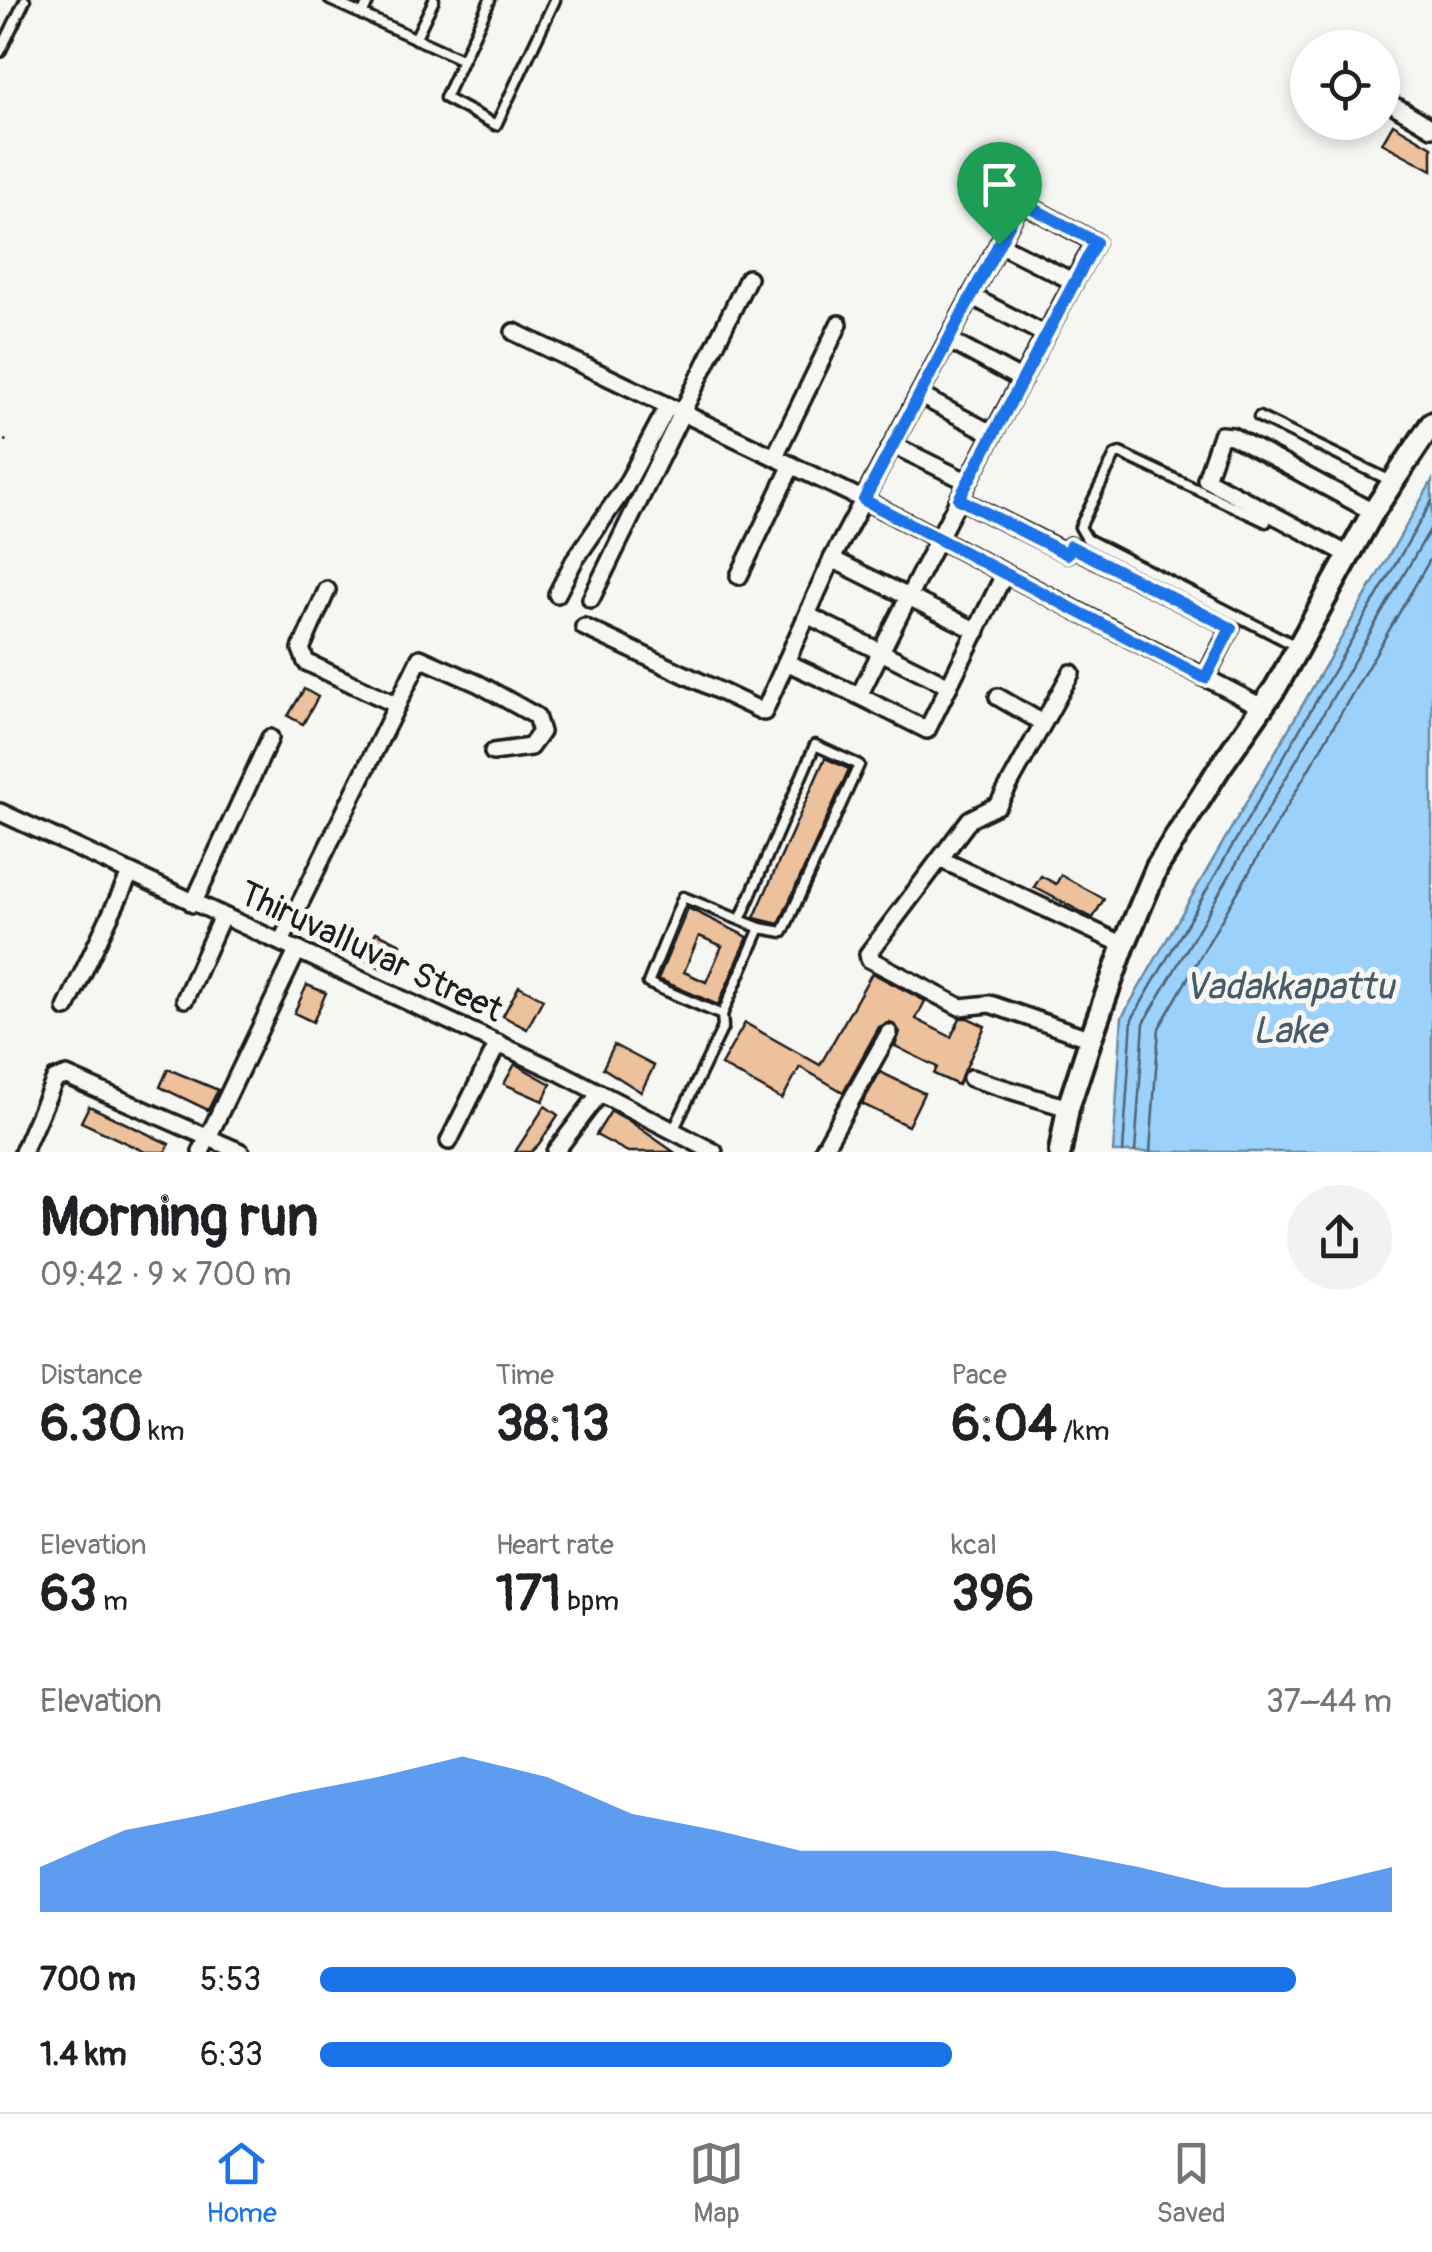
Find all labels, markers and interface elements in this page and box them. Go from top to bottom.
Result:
map controls [1290,30,1400,140]
button: locate [1290,30,1400,140]
pin [957,142,1042,245]
icon: arrive [972,157,1027,212]
street label: Thiruvalluvar Street [232,872,511,1033]
water label: Vadakkapattu Lake [1184,963,1397,1055]
text: Morning run [40,1183,318,1252]
button: share [1287,1185,1392,1290]
text: 09:42 · 9 × 700 m [40,1255,292,1295]
text: Distance [40,1358,142,1393]
text: Time [496,1358,554,1393]
text: Pace [951,1358,1007,1393]
text: 6.30 [40,1393,142,1456]
text: 38:13 [496,1393,610,1456]
text: 6:04 [951,1393,1057,1456]
text: km [142,1414,185,1449]
text: /km [1057,1414,1110,1449]
text: Elevation [40,1528,147,1563]
text: Heart rate [496,1528,614,1563]
text: kcal [951,1528,997,1563]
text: 63 [40,1563,97,1626]
text: 171 [496,1563,561,1626]
text: 396 [951,1563,1034,1626]
text: m [97,1584,128,1619]
text: bpm [561,1584,619,1619]
text: Elevation [40,1682,162,1722]
text: 37–44 m [1266,1682,1392,1722]
text: 700 m [40,1960,136,2000]
text: 5:53 [200,1960,261,2000]
text: 1.4 km [40,2035,127,2075]
text: 6:33 [200,2035,263,2075]
tab: Home [206,2136,277,2231]
tab: Map [689,2136,744,2231]
tab: Saved [1156,2136,1226,2231]

